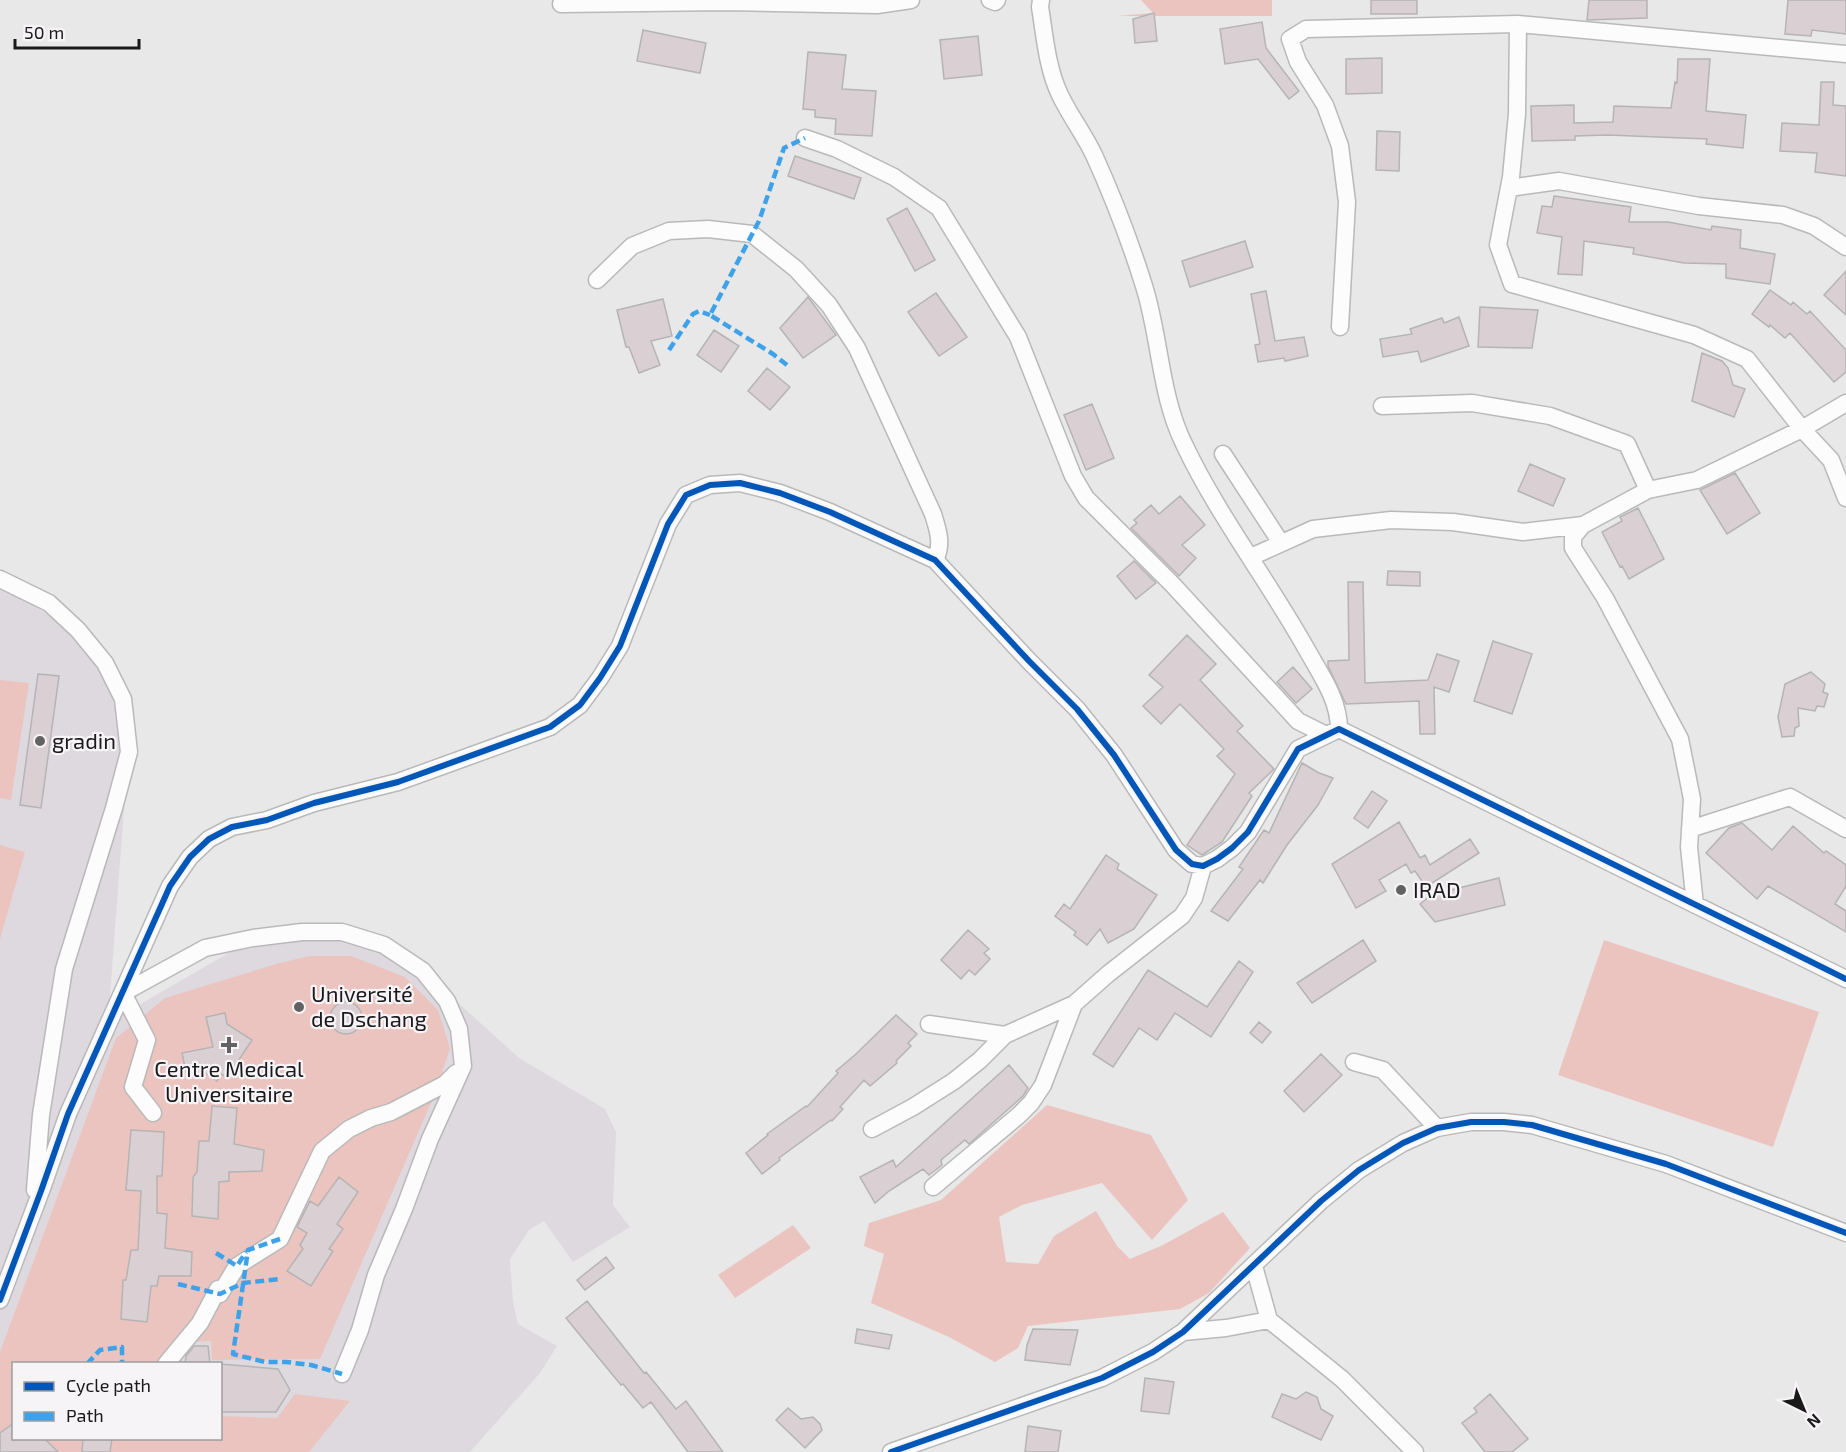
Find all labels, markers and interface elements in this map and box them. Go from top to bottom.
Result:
scale bar [15,12,140,50]
text: 50 m [24,21,64,43]
place label: gradin [52,727,116,753]
marker: gradin [33,734,47,748]
place label: IRAD [1413,876,1461,902]
marker: IRAD [1394,883,1408,897]
place label: Université de Dschang [311,980,427,1031]
marker: Université de Dschang [292,1000,306,1014]
marker: Centre Medical Universitaire [220,1036,238,1054]
place label: Centre Medical Universitaire [154,1055,304,1106]
legend [12,1362,222,1440]
text: Cycle path [66,1374,151,1396]
north arrow [1774,1380,1834,1440]
text: Path [66,1404,104,1426]
text: N [1804,1410,1825,1432]

